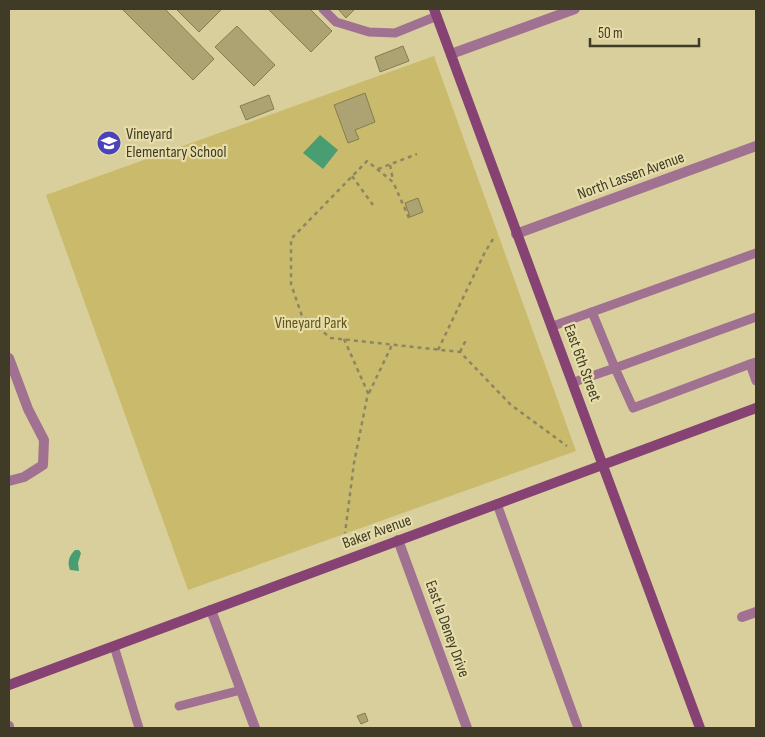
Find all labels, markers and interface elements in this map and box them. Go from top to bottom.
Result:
scale bar [590,15,699,47]
text: 50 m [598,24,623,43]
place label: Vineyard Elementary School [126,125,226,162]
school or university icon: Vineyard Elementary School [96,130,122,156]
street label: North Lassen Avenue [575,148,687,204]
park label: Vineyard Park [275,314,347,333]
street label: East 6th Street [559,322,605,404]
street label: Baker Avenue [340,511,414,553]
street label: East la Deney Drive [421,578,473,680]

